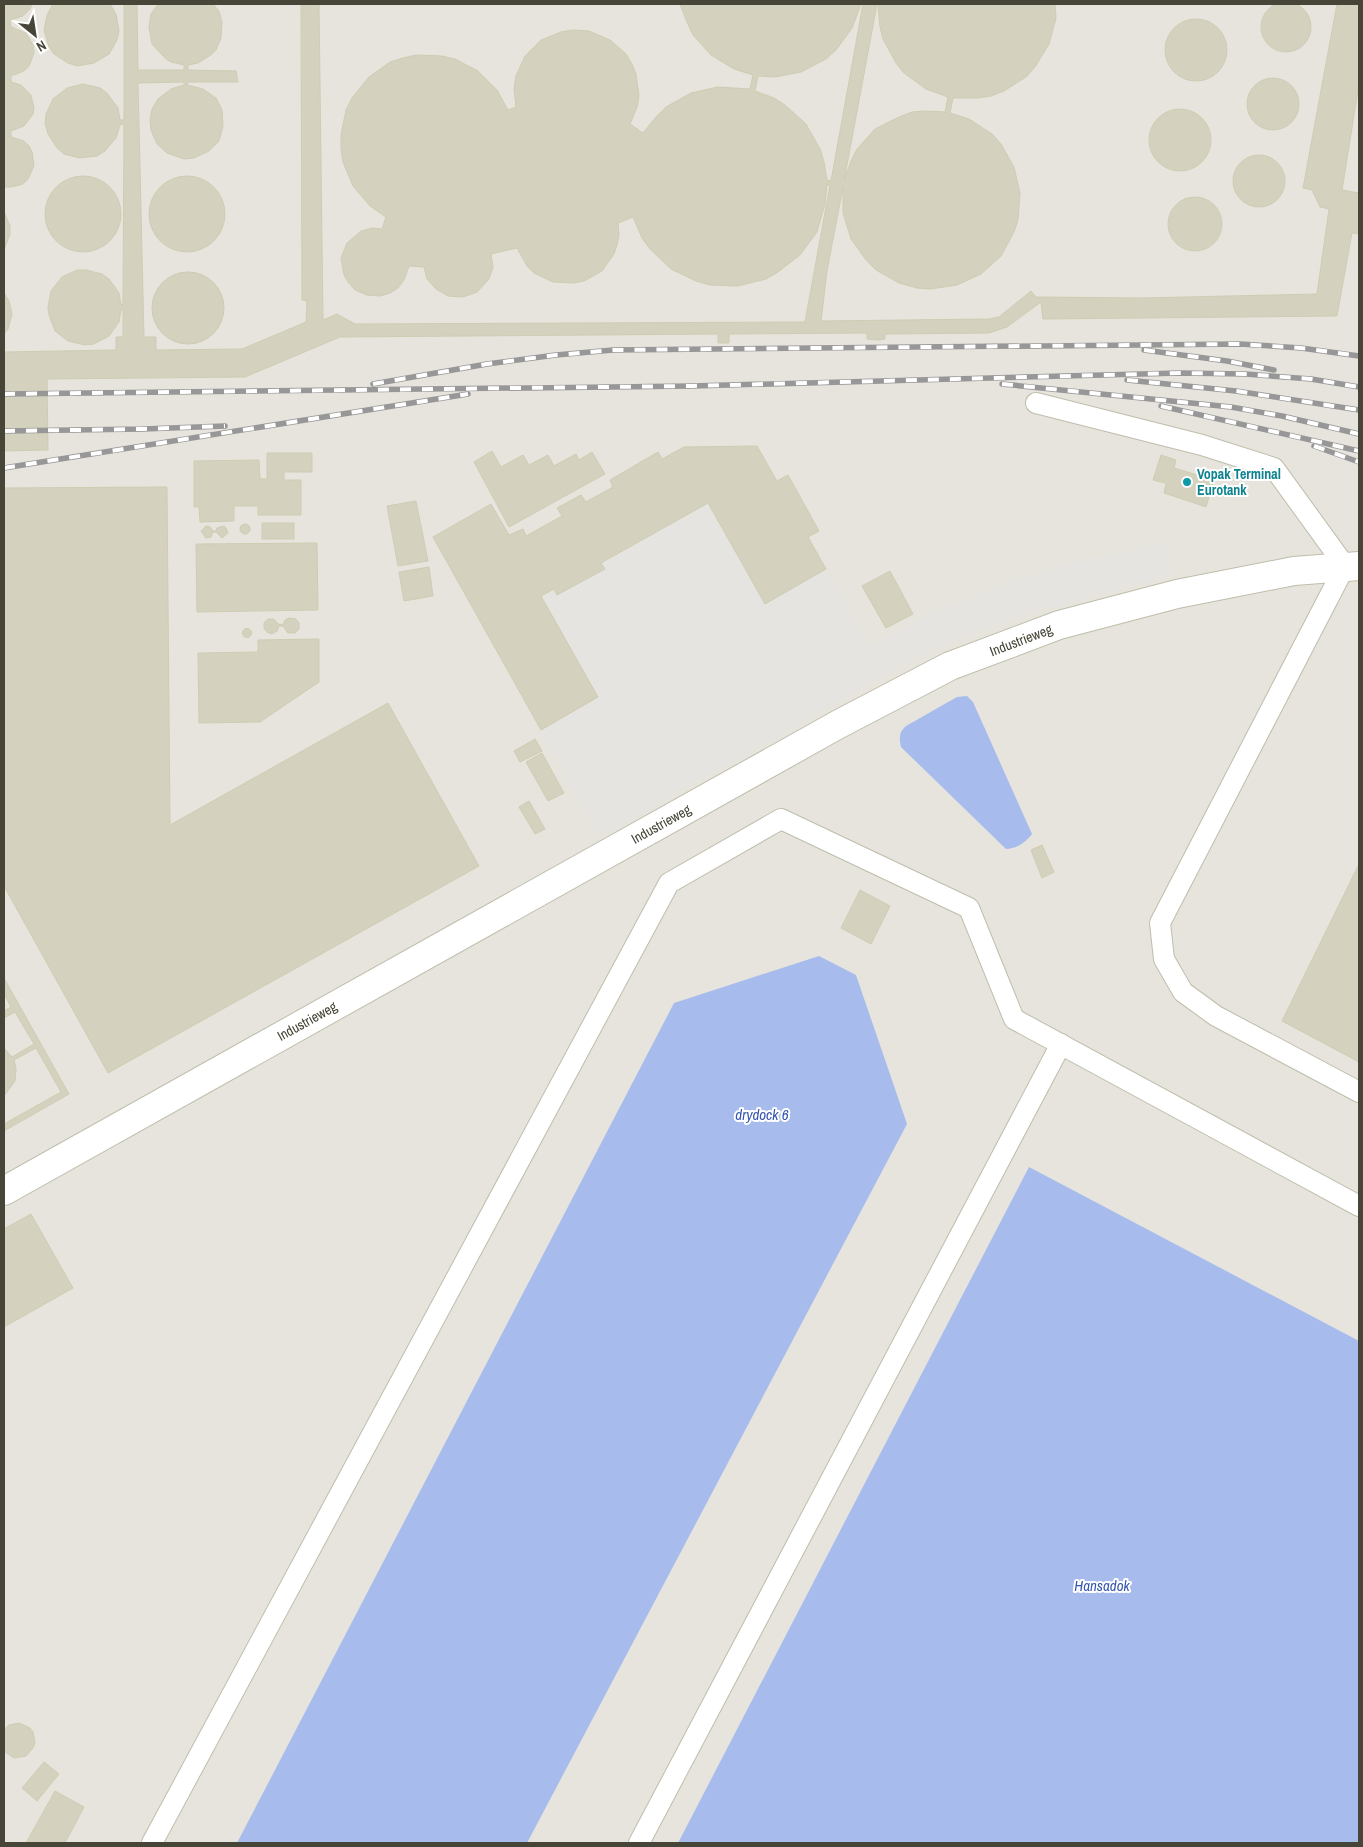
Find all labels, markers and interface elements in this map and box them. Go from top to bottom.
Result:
north arrow [10,10,60,60]
text: N [33,36,50,56]
place label: Vopak Terminal Eurotank [1197,465,1281,499]
marker: Vopak Terminal Eurotank [1181,476,1193,488]
street label: Industrieweg [987,620,1055,660]
street label: Industrieweg [628,800,695,848]
street label: Industrieweg [274,997,341,1045]
water label: drydock 6 [735,1104,789,1125]
water label: Hansadok [1074,1575,1131,1596]

